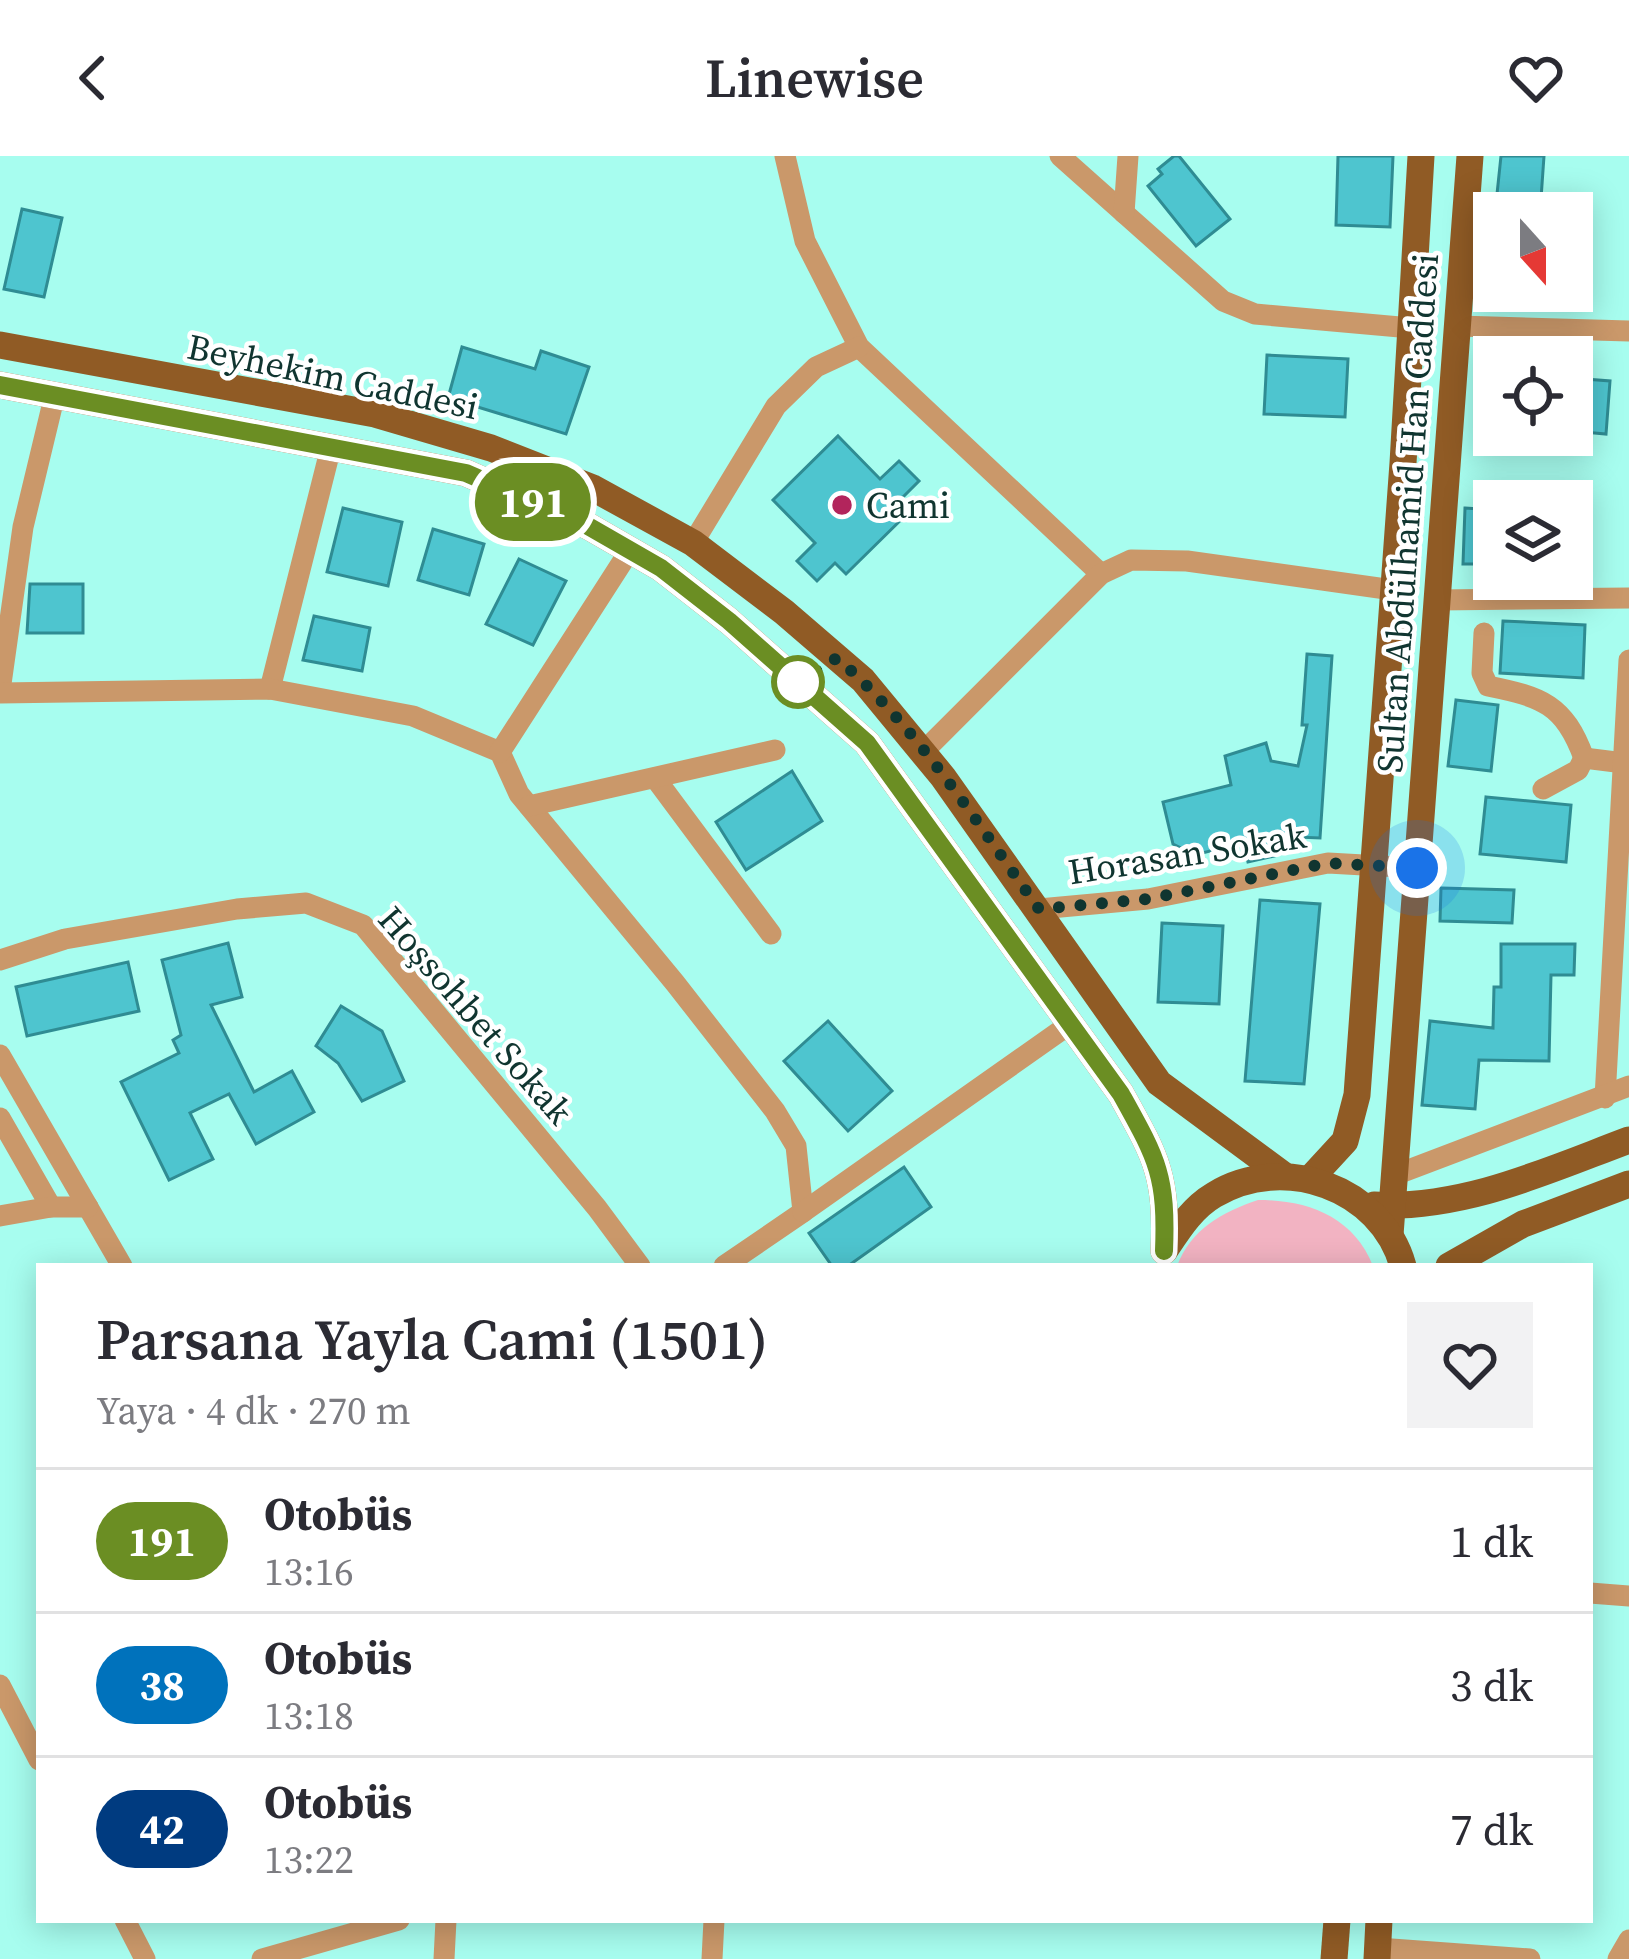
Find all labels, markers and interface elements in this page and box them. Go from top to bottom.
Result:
text: Linewise [705,41,924,115]
icon: back [60,45,126,111]
icon: heart [1503,45,1569,111]
north arrow [1473,192,1593,312]
map controls [1473,192,1593,600]
street label: Sultan Abdülhamid Han Caddesi [1365,252,1450,774]
street label: Beyhekim Caddesi [183,322,483,431]
button: locate [1473,336,1593,456]
line badge: 191 [464,463,602,541]
text: 191 [499,473,567,531]
button: layers [1473,480,1593,600]
place label: Cami [866,481,950,530]
marker: Cami [829,492,855,518]
unlabelled marker [773,657,823,707]
street label: Horasan Sokak [1065,810,1310,896]
your location [1387,838,1447,898]
street label: Hoşsohbet Sokak [367,896,584,1135]
text: Parsana Yayla Cami (1501) [96,1300,768,1378]
button: heart [1407,1302,1533,1428]
text: Yaya · 4 dk · 270 m [96,1384,411,1437]
text: Otobüs [264,1483,412,1545]
text: 1 dk [1450,1510,1533,1572]
text: 191 [128,1512,196,1570]
text: 13:16 [264,1545,354,1598]
text: Otobüs [264,1627,412,1689]
text: 3 dk [1450,1654,1533,1716]
text: 38 [139,1656,185,1714]
text: 13:18 [264,1689,354,1742]
text: Otobüs [264,1771,412,1833]
text: 7 dk [1450,1798,1533,1860]
text: 42 [139,1800,185,1858]
text: 13:22 [264,1833,354,1886]

